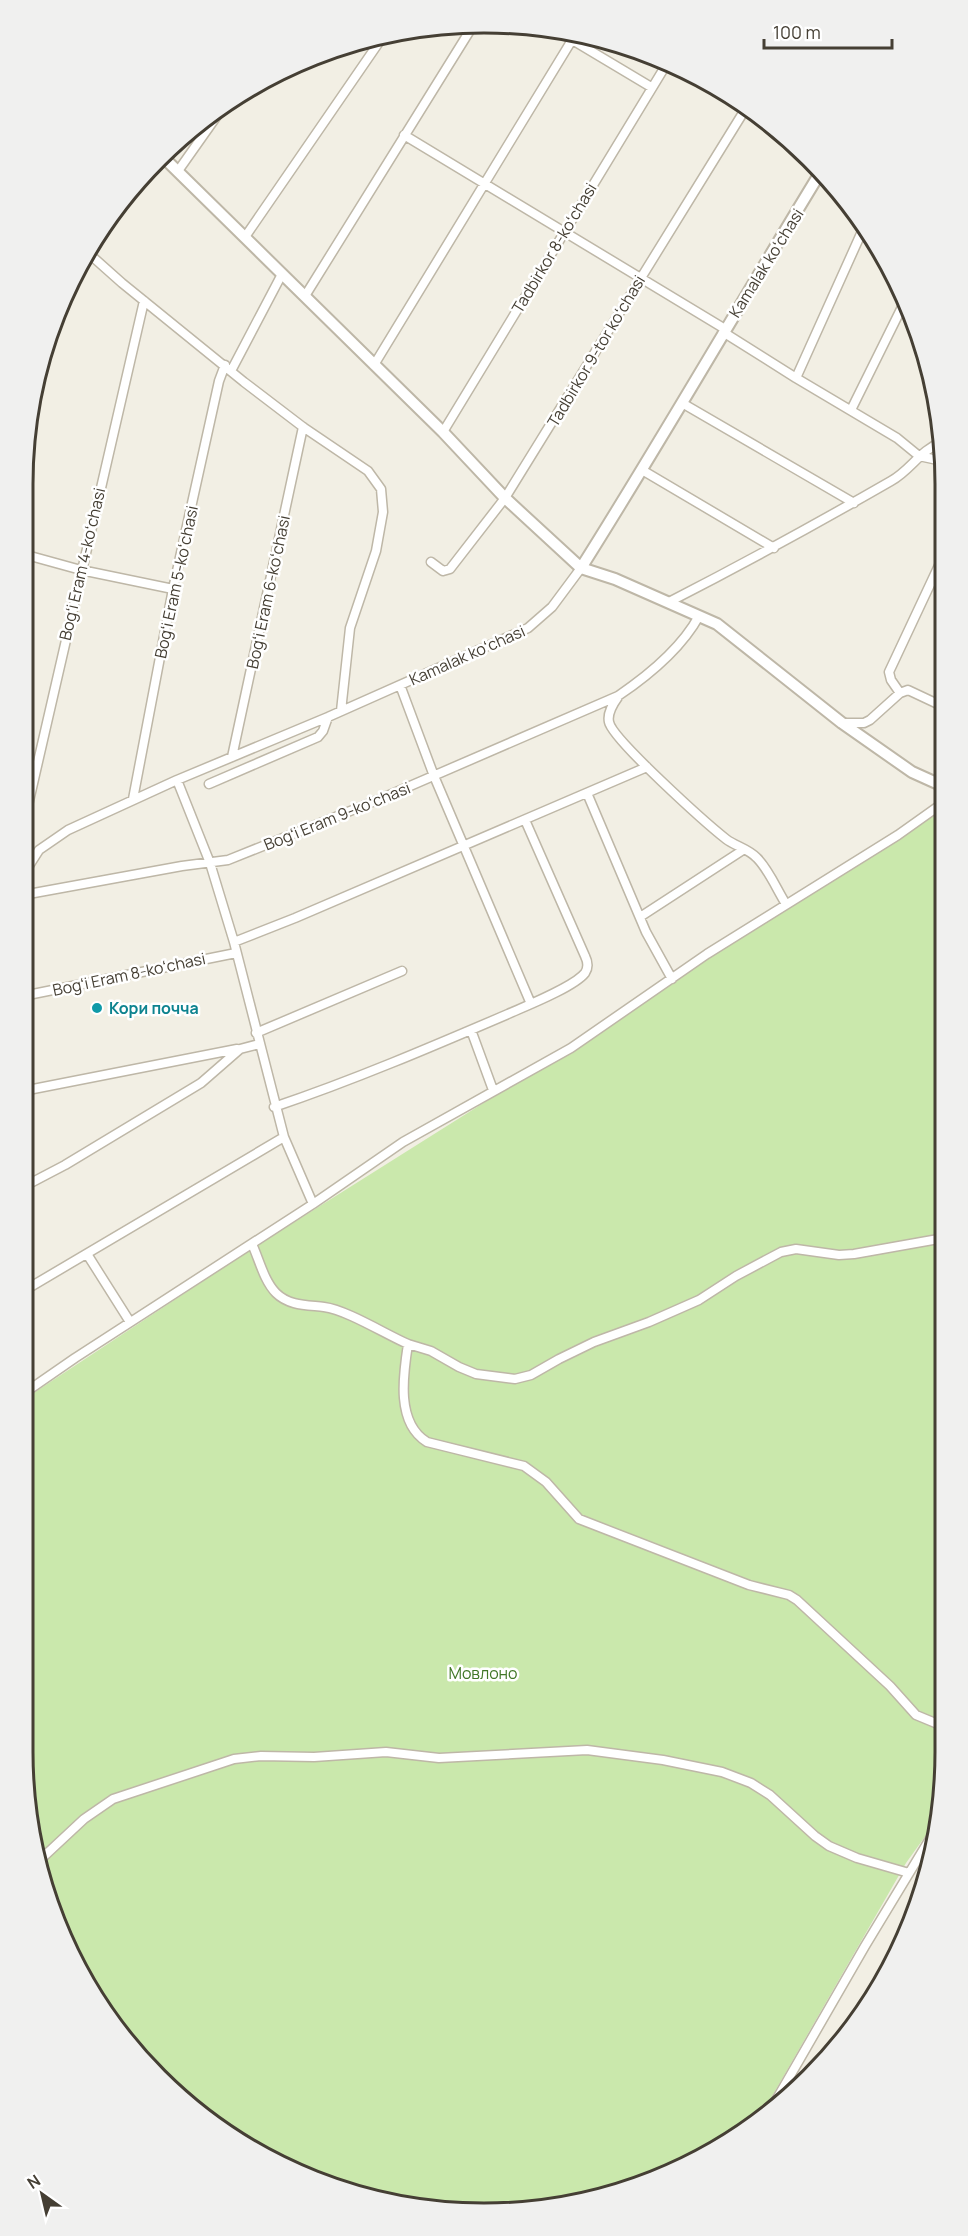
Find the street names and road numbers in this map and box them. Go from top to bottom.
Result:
street label: Tadbirkor 8-koʻchasi [506,179,602,317]
street label: Kamalak koʻchasi [724,204,808,322]
street label: Tadbirkor 9-tor koʻchasi [542,271,650,431]
street label: Bogʻi Eram 4-koʻchasi [54,486,110,642]
street label: Bogʻi Eram 5-koʻchasi [149,504,203,660]
street label: Bogʻi Eram 6-koʻchasi [241,513,295,671]
street label: Kamalak koʻchasi [406,620,528,690]
street label: Bogʻi Eram 9-koʻchasi [260,777,414,855]
street label: Bogʻi Eram 8-koʻchasi [51,947,207,1001]

